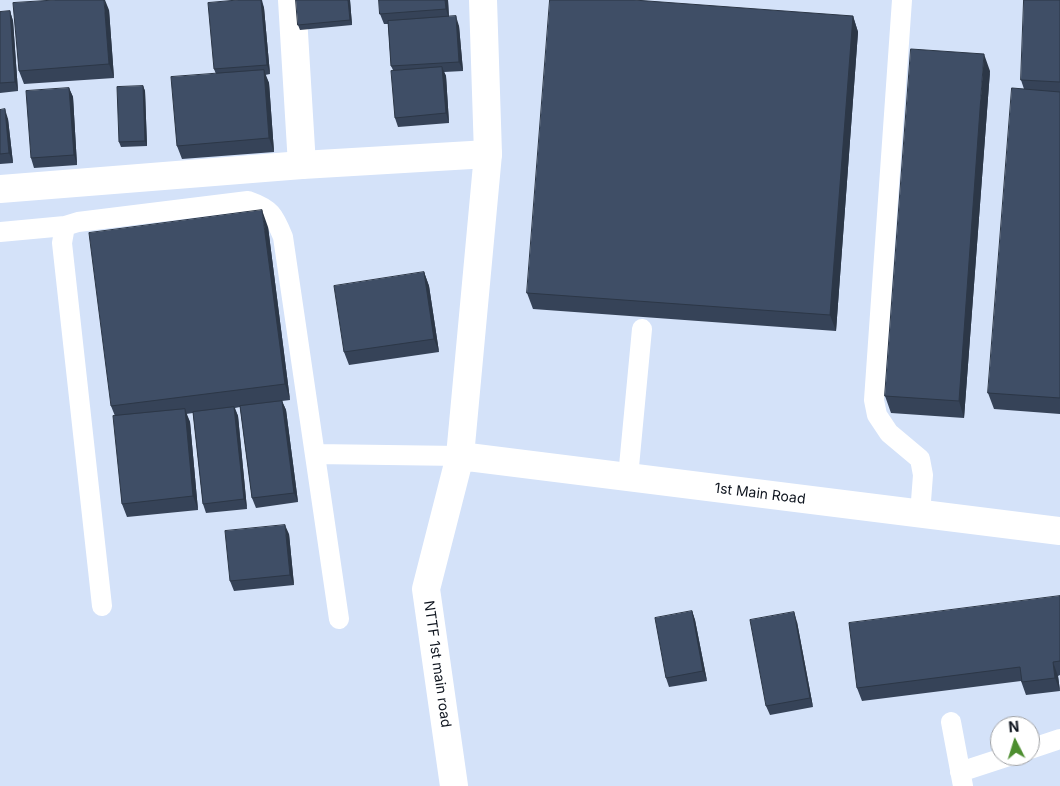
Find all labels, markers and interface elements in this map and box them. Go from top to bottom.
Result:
street label: 1st Main Road [714,480,806,508]
street label: NTTF 1st main road [420,599,454,729]
north arrow [990,716,1040,766]
text: N [1008,718,1020,735]

